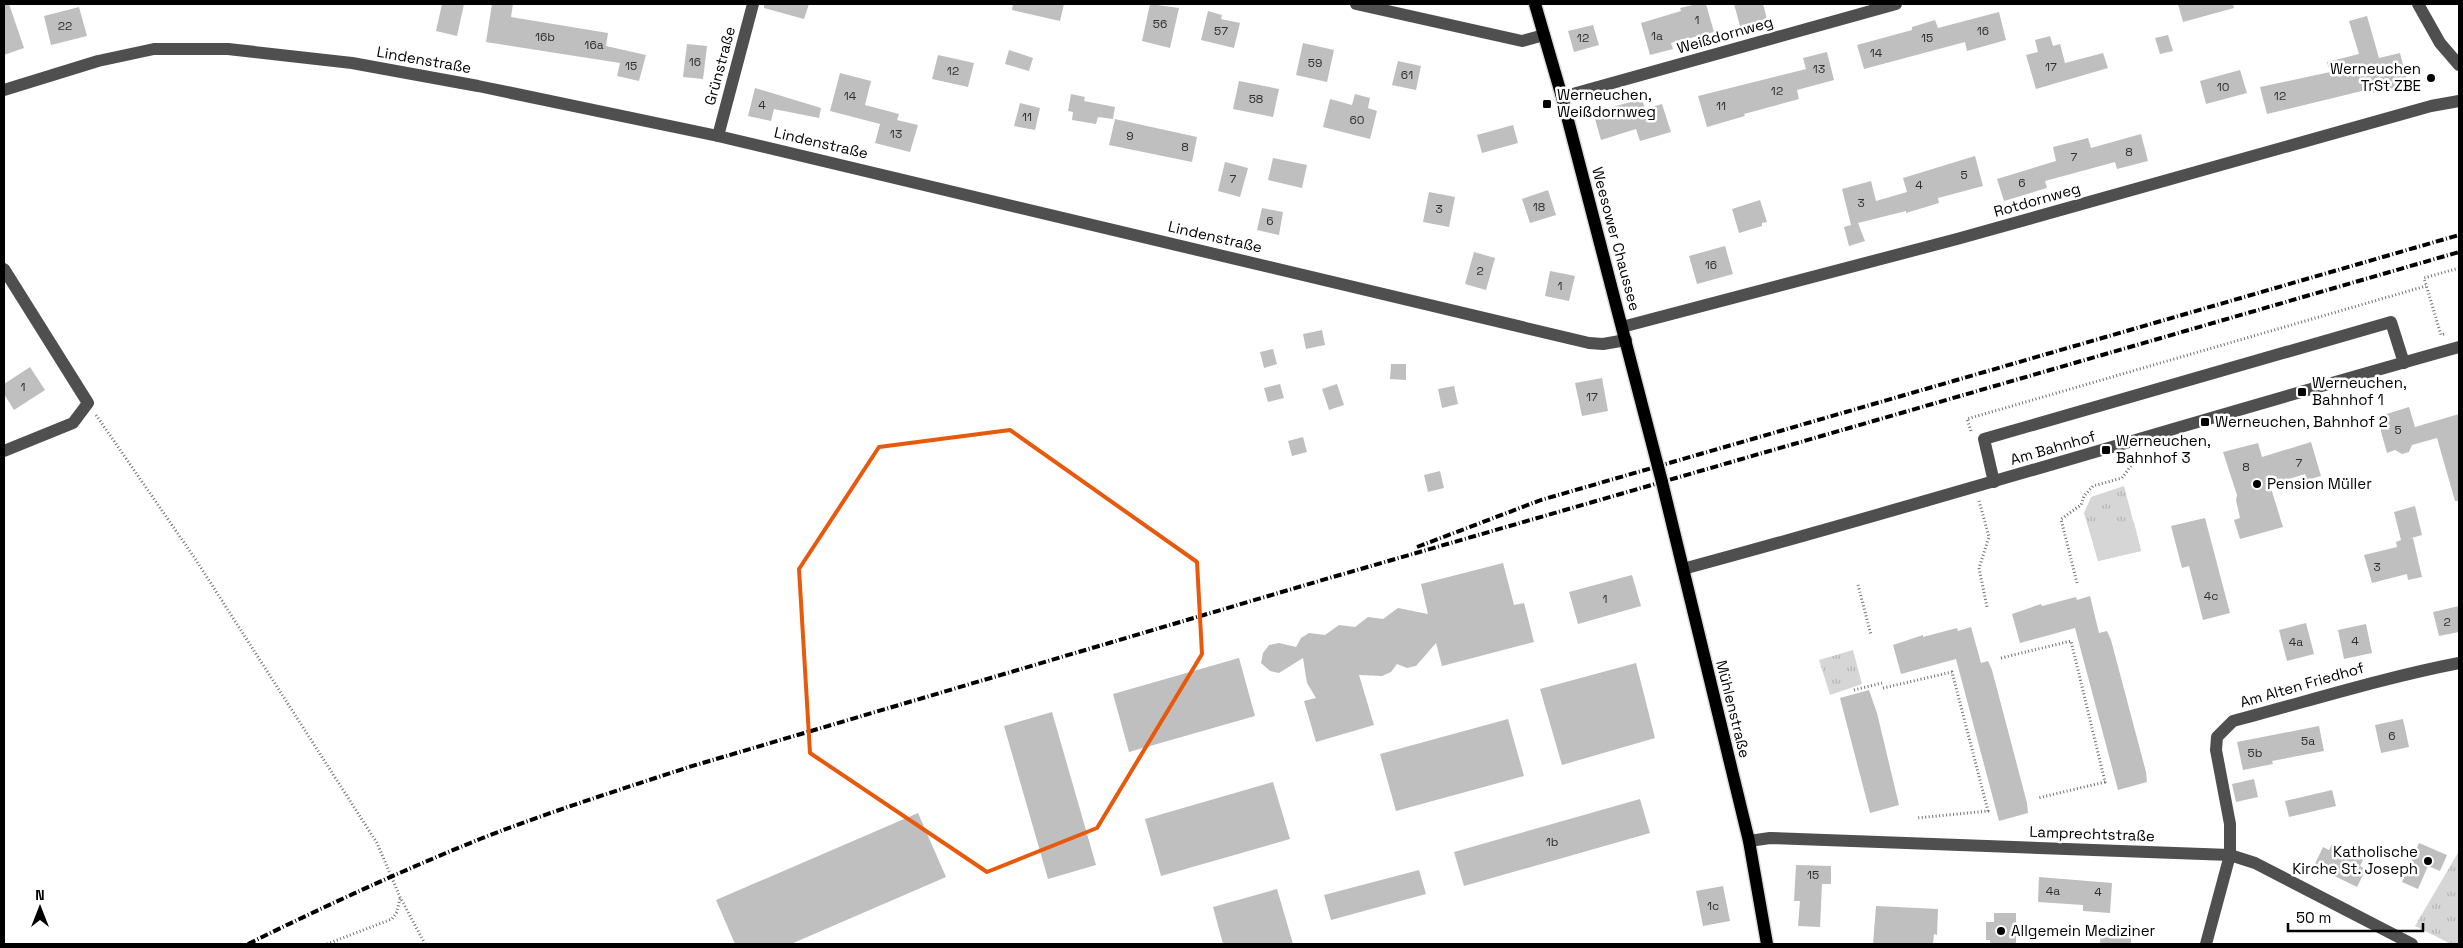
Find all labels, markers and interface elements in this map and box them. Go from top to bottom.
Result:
street label: Weißdornweg [1675,12,1775,57]
house number: 1 [1694,12,1700,28]
house number: 56 [1153,16,1167,32]
house number: 22 [58,18,72,34]
house number: 57 [1214,23,1228,39]
house number: 16 [1977,23,1989,39]
street label: Grünstraße [700,24,739,107]
house number: 1a [1651,28,1663,44]
house number: 16b [535,29,555,45]
house number: 12 [1577,30,1589,46]
house number: 15 [1921,30,1933,46]
house number: 16a [584,37,604,53]
street label: Lindenstraße [375,42,473,77]
house number: 14 [1870,45,1883,61]
house number: 16 [689,54,701,70]
house number: 59 [1308,55,1322,71]
house number: 15 [625,58,637,74]
house number: 17 [2045,59,2057,75]
place label: Werneuchen TrSt ZBE [2330,59,2421,95]
house number: 13 [1813,61,1825,77]
house number: 12 [947,63,959,79]
house number: 61 [1401,67,1413,83]
marker: Werneuchen TrSt ZBE [2425,72,2437,84]
house number: 10 [2217,79,2229,95]
house number: 12 [1771,83,1783,99]
place label: Werneuchen, Weißdornweg [1557,85,1656,121]
house number: 14 [844,88,857,104]
house number: 12 [2274,88,2286,104]
house number: 58 [1249,91,1263,107]
house number: 4 [758,97,766,113]
marker: Werneuchen, Weißdornweg [1541,98,1553,110]
house number: 11 [1716,98,1726,114]
house number: 11 [1022,109,1032,125]
house number: 60 [1349,112,1365,128]
street label: Lindenstraße [772,122,870,163]
house number: 13 [890,126,902,142]
house number: 9 [1126,128,1134,144]
house number: 8 [1181,139,1189,155]
house number: 8 [2125,144,2133,160]
house number: 7 [2071,149,2078,165]
street label: Weesower Chaussee [1588,165,1645,313]
house number: 5 [1960,167,1968,183]
house number: 7 [1230,171,1237,187]
house number: 6 [2018,175,2026,191]
house number: 4 [1915,177,1923,193]
street label: Rotdornweg [1991,178,2082,221]
house number: 3 [1857,195,1865,211]
house number: 18 [1533,199,1545,215]
house number: 3 [1435,201,1443,217]
house number: 6 [1266,213,1274,229]
street label: Lindenstraße [1166,216,1264,257]
house number: 16 [1705,257,1717,273]
house number: 2 [1476,263,1484,279]
house number: 1 [1557,278,1563,294]
place label: Werneuchen, Bahnhof 1 [2312,373,2407,409]
house number: 1 [20,379,26,395]
marker: Werneuchen, Bahnhof 1 [2296,386,2308,398]
house number: 17 [1586,389,1598,405]
place label: Werneuchen, Bahnhof 2 [2215,412,2388,431]
marker: Werneuchen, Bahnhof 2 [2199,416,2211,428]
house number: 5 [2394,422,2402,438]
street label: Am Bahnhof [2008,426,2098,469]
place label: Werneuchen, Bahnhof 3 [2116,431,2211,467]
marker: Werneuchen, Bahnhof 3 [2100,444,2112,456]
house number: 7 [2296,455,2303,471]
house number: 8 [2242,459,2250,475]
place label: Pension Müller [2267,474,2372,493]
marker: Pension Müller [2251,478,2263,490]
house number: 3 [2373,559,2381,575]
house number: 4c [2204,588,2218,604]
house number: 1 [1602,591,1608,607]
house number: 2 [2443,614,2451,630]
house number: 4 [2351,633,2359,649]
house number: 4a [2289,634,2303,650]
street label: Mühlenstraße [1712,658,1755,760]
street label: Am Alten Friedhof [2237,658,2367,711]
house number: 6 [2388,728,2396,744]
house number: 5a [2301,733,2315,749]
house number: 5b [2248,745,2263,761]
street label: Lamprechtstraße [2029,822,2155,845]
house number: 1b [1546,834,1559,850]
place label: Katholische Kirche St. Joseph [2292,842,2418,878]
marker: Katholische Kirche St. Joseph [2422,855,2434,867]
house number: 15 [1807,867,1819,883]
north arrow [15,883,65,933]
house number: 4a [2046,883,2060,899]
house number: 4 [2094,884,2102,900]
text: N [35,886,45,904]
house number: 1c [1707,898,1719,914]
scale bar [2288,900,2423,932]
text: 50 m [2296,908,2331,927]
place label: Allgemein Mediziner [2011,921,2156,940]
marker: Allgemein Mediziner [1995,925,2007,937]

